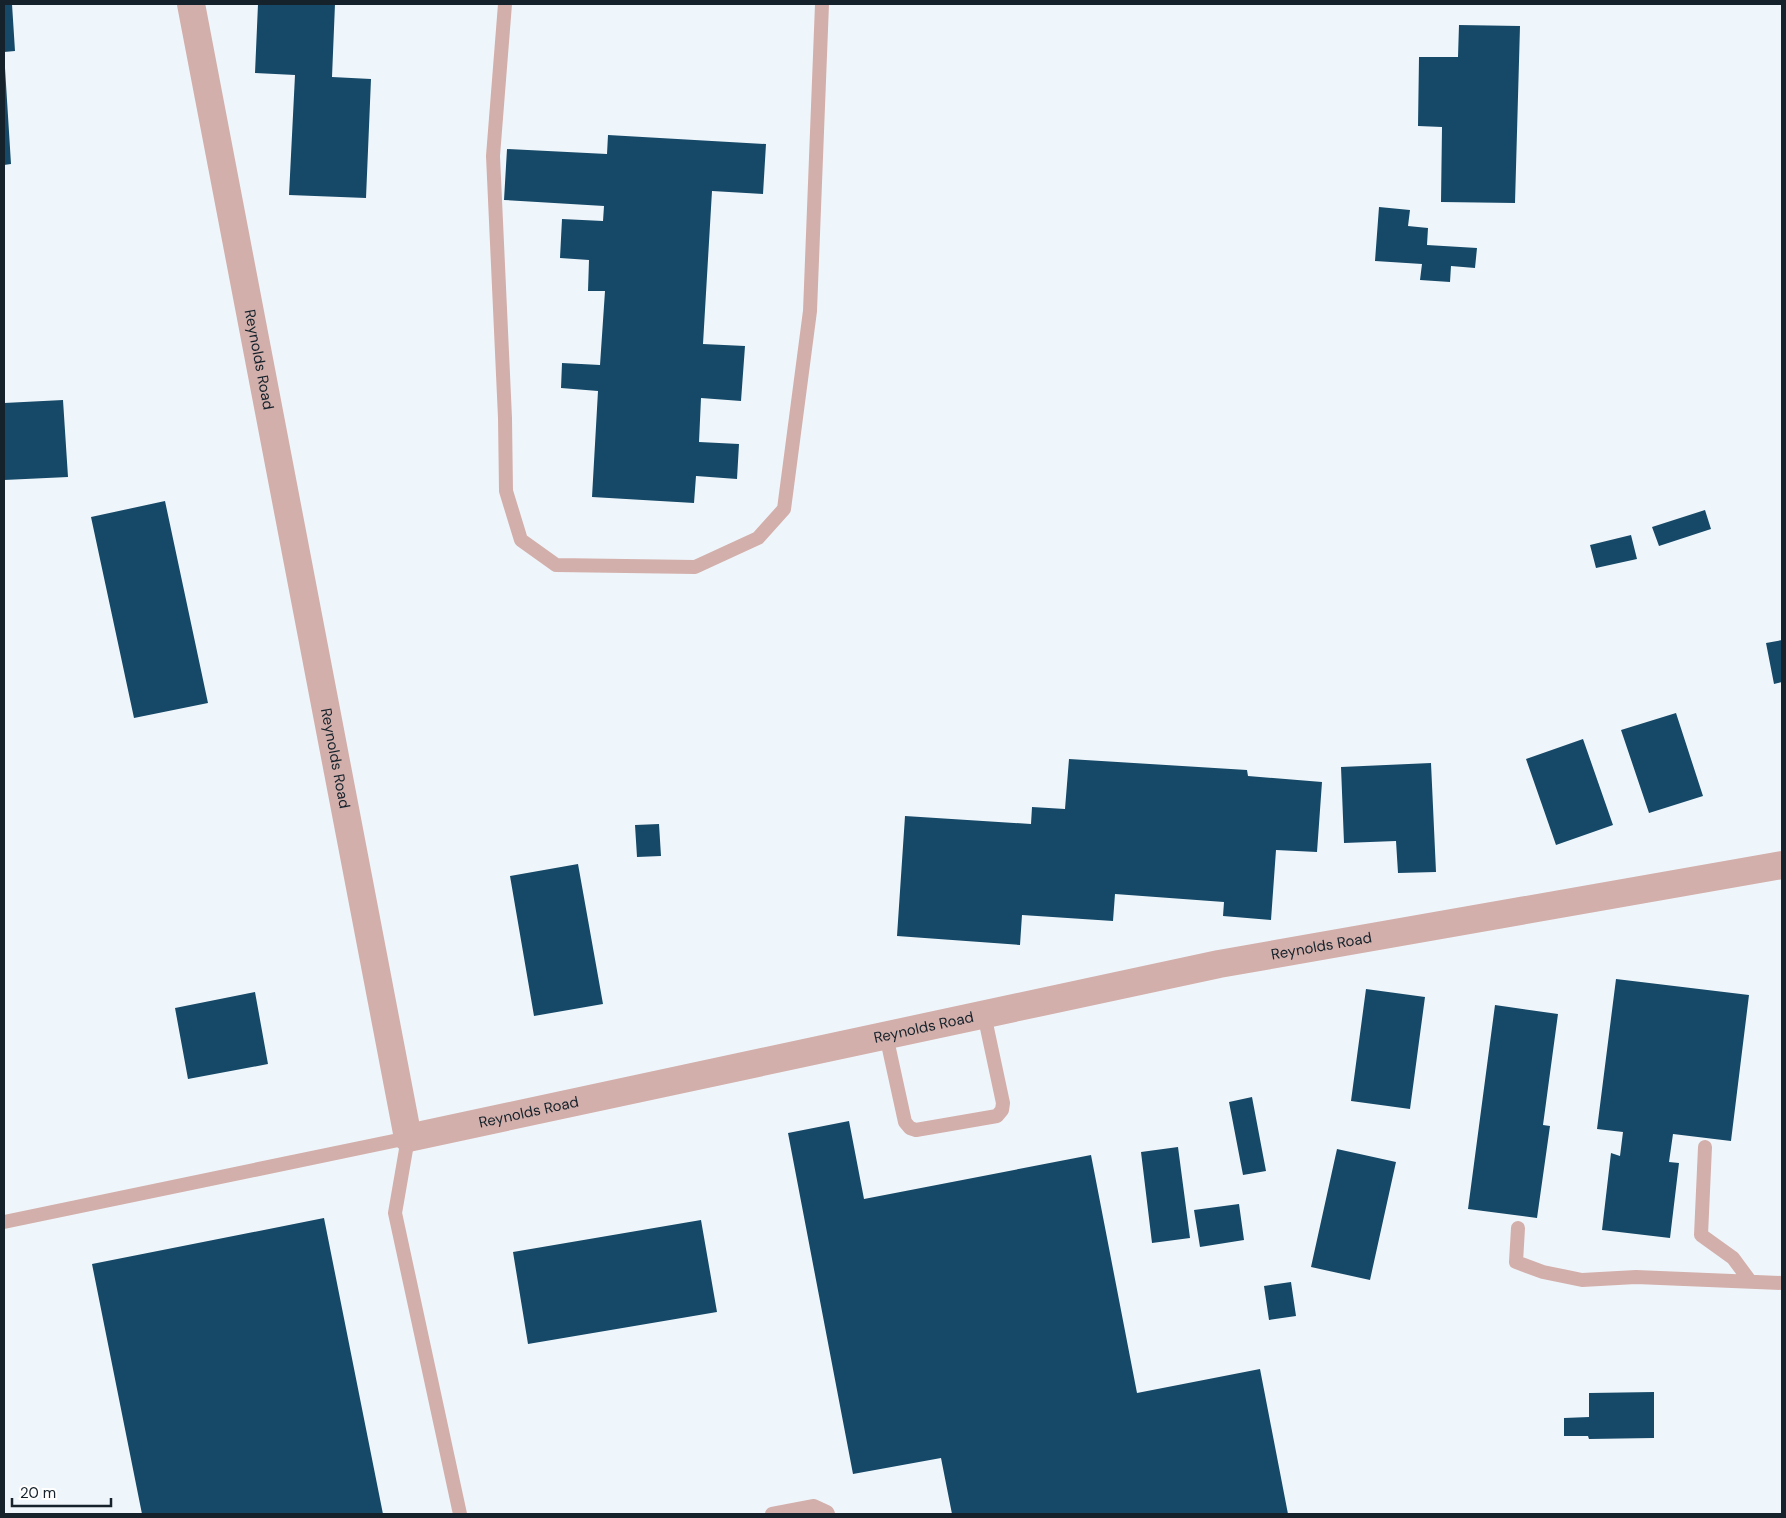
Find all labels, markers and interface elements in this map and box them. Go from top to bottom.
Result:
street label: Reynolds Road [240,308,278,411]
street label: Reynolds Road [316,706,355,810]
street label: Reynolds Road [1270,927,1373,965]
street label: Reynolds Road [872,1007,976,1048]
street label: Reynolds Road [477,1092,581,1133]
scale bar [12,1476,111,1508]
text: 20 m [20,1483,56,1503]

